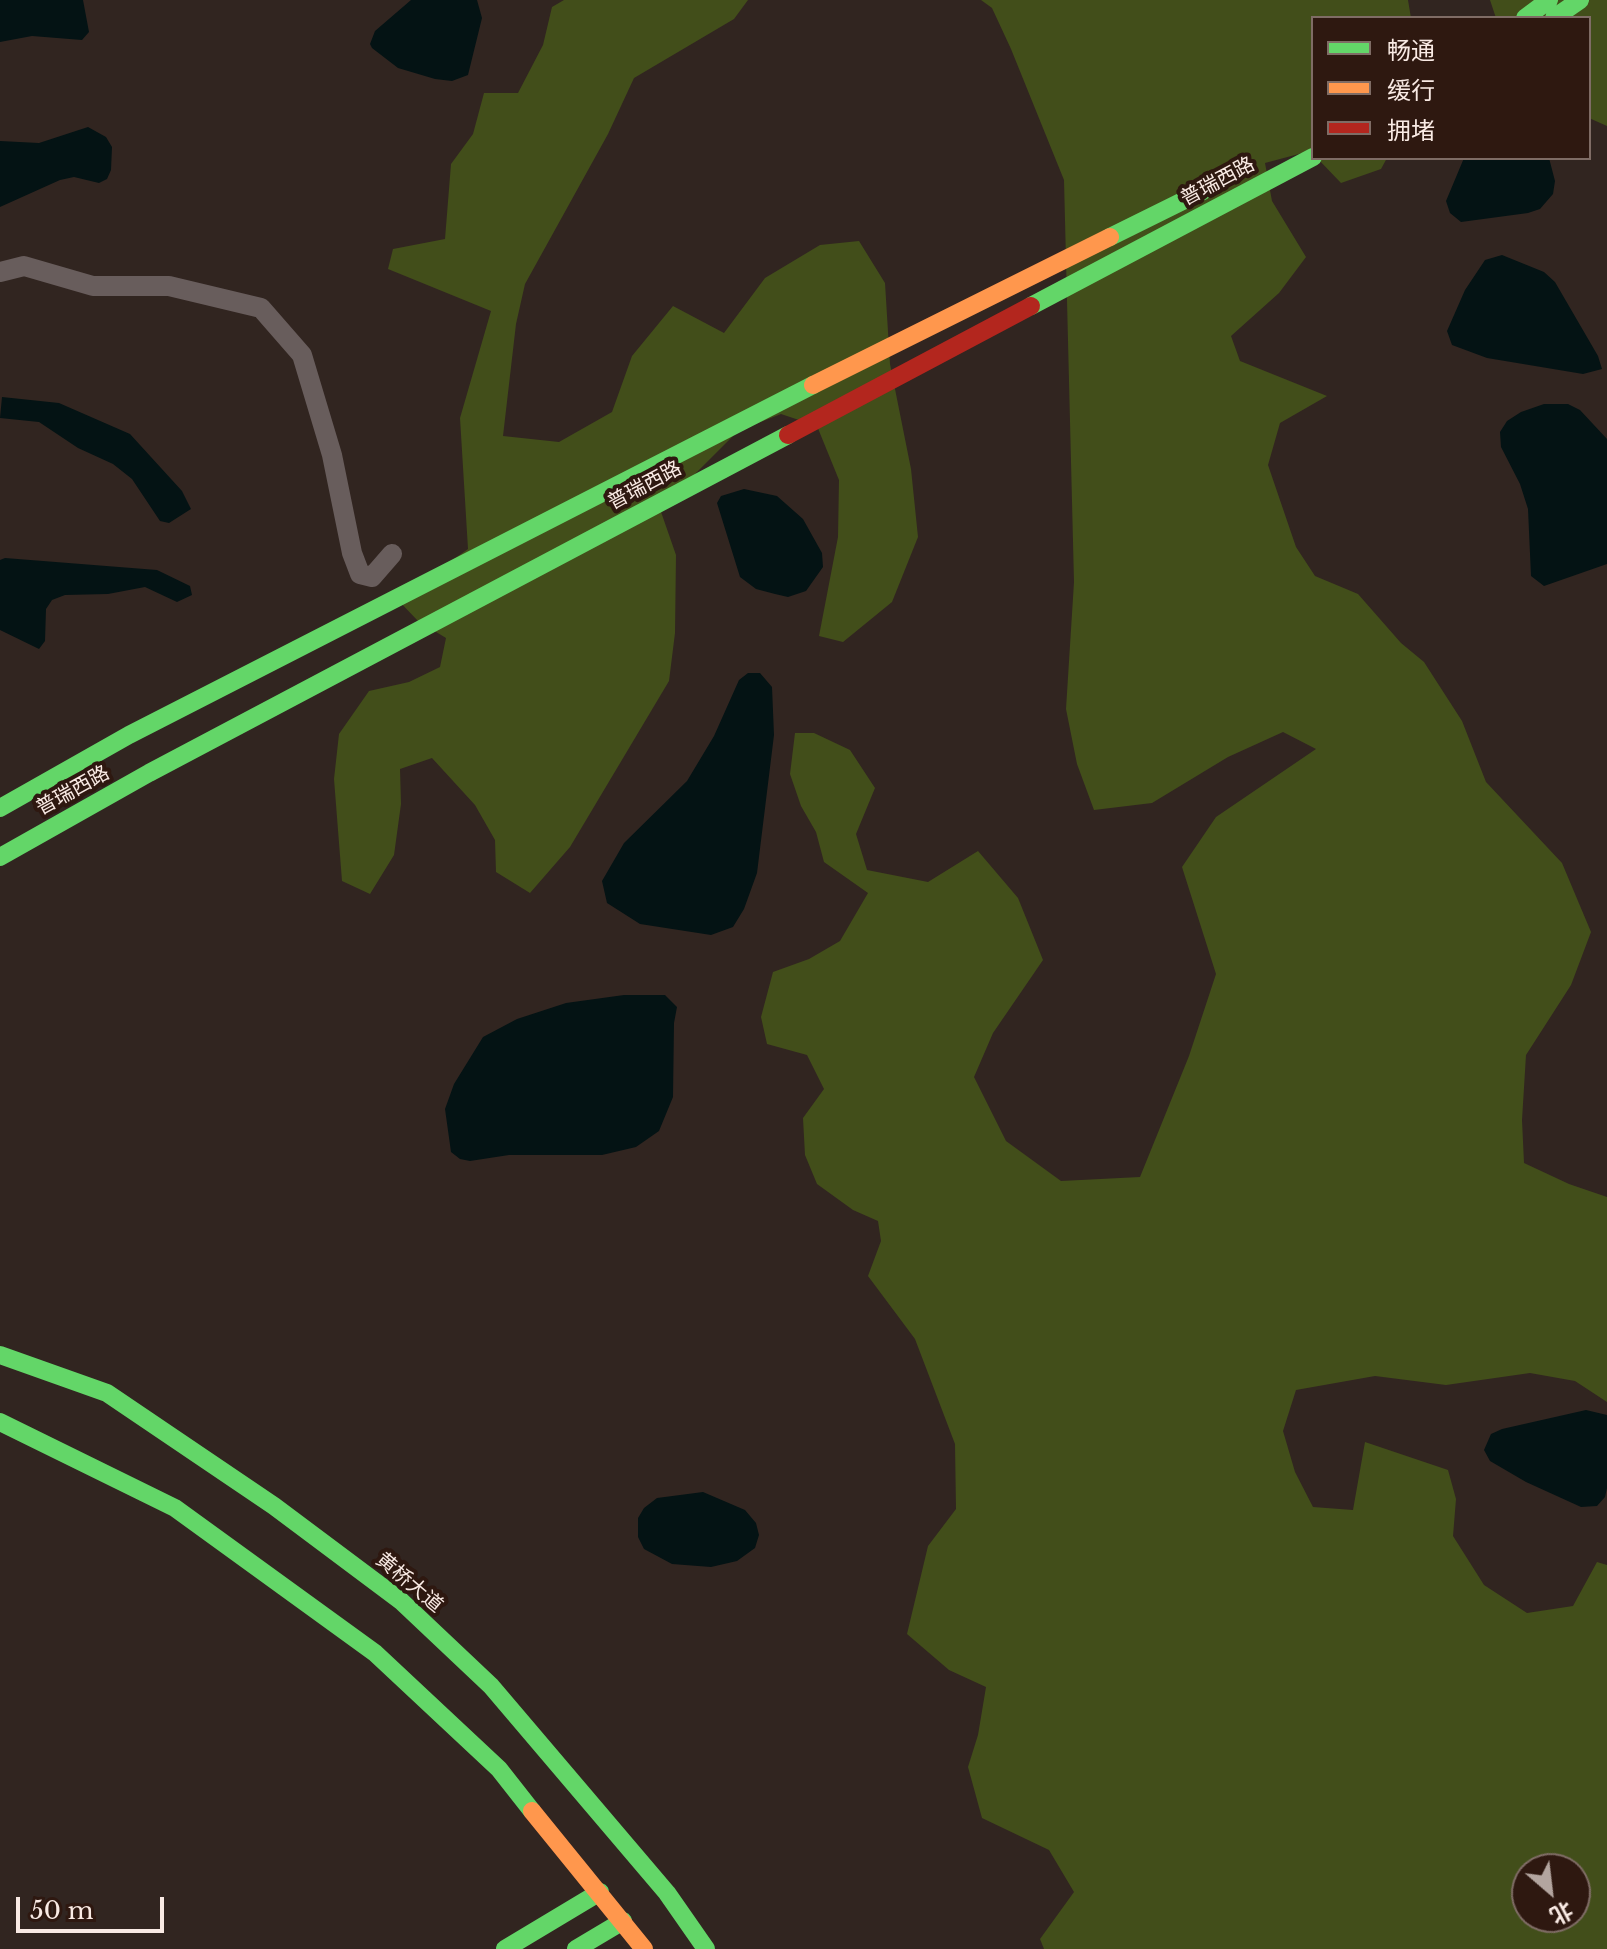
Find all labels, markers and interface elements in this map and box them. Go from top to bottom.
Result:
legend [1311,16,1591,160]
text: 畅通 [1387,36,1435,65]
text: 缓行 [1387,76,1435,105]
text: 拥堵 [1387,116,1435,145]
street label: 普瑞西路 [1177,153,1259,211]
street label: 普瑞西路 [604,457,686,515]
street label: 普瑞西路 [32,761,114,821]
street label: 黄桥大道 [371,1548,447,1618]
north arrow [1511,1853,1591,1933]
scale bar [20,1881,168,1931]
text: 50 m [30,1896,93,1925]
text: 北 [1546,1896,1578,1930]

